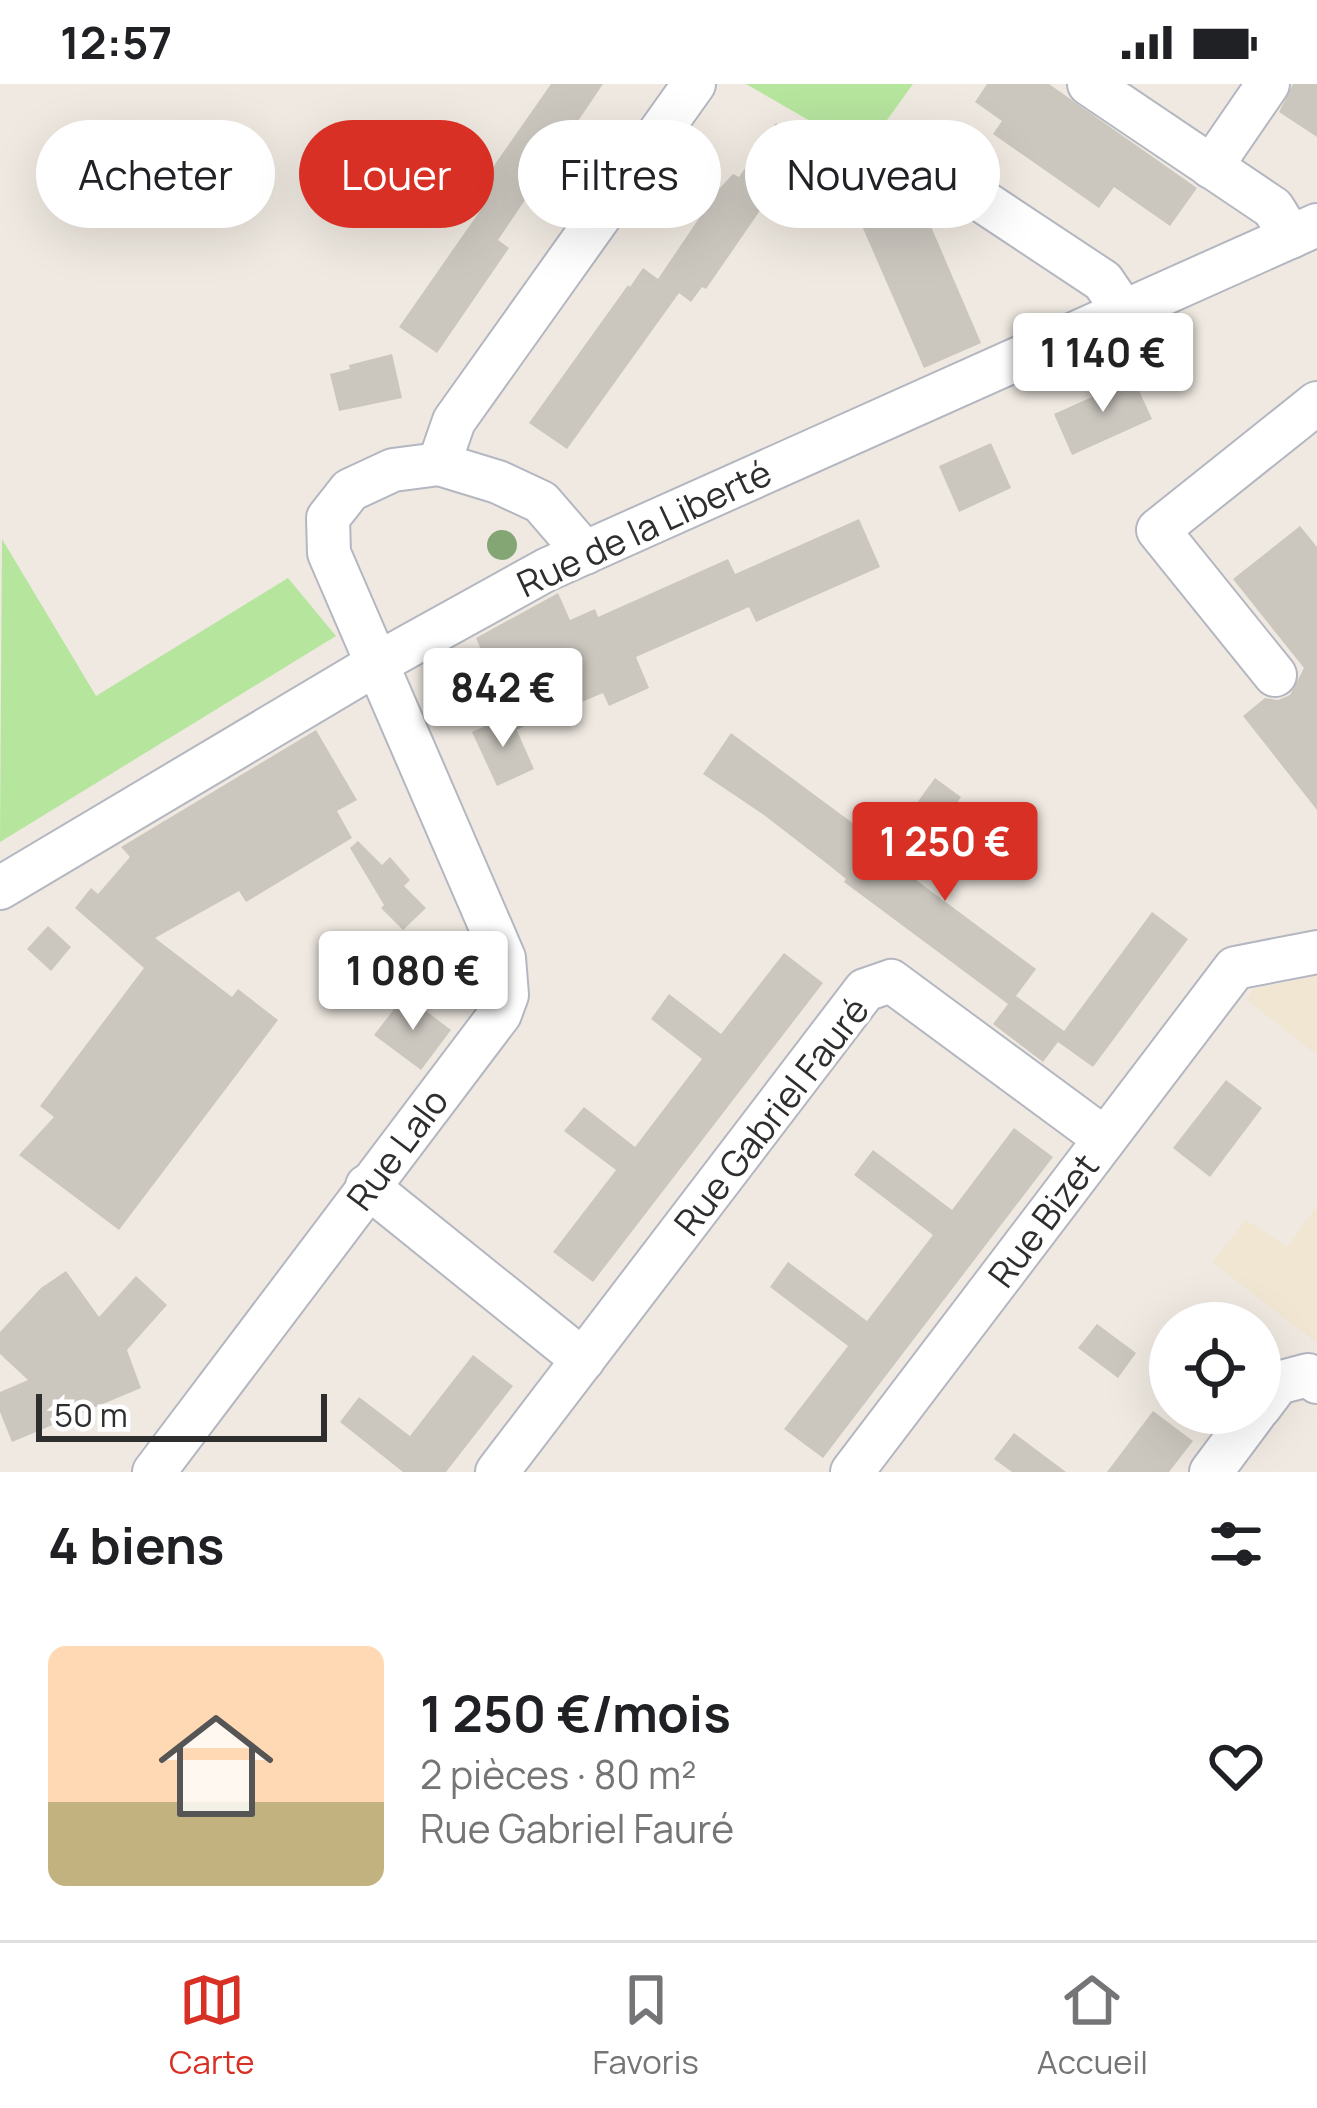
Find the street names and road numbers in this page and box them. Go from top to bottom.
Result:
street label: Rue de la Liberté [509,448,779,608]
street label: Rue Gabriel Fauré [662,987,880,1245]
street label: Rue Lalo [335,1078,459,1220]
street label: Rue Bizet [977,1143,1109,1297]

